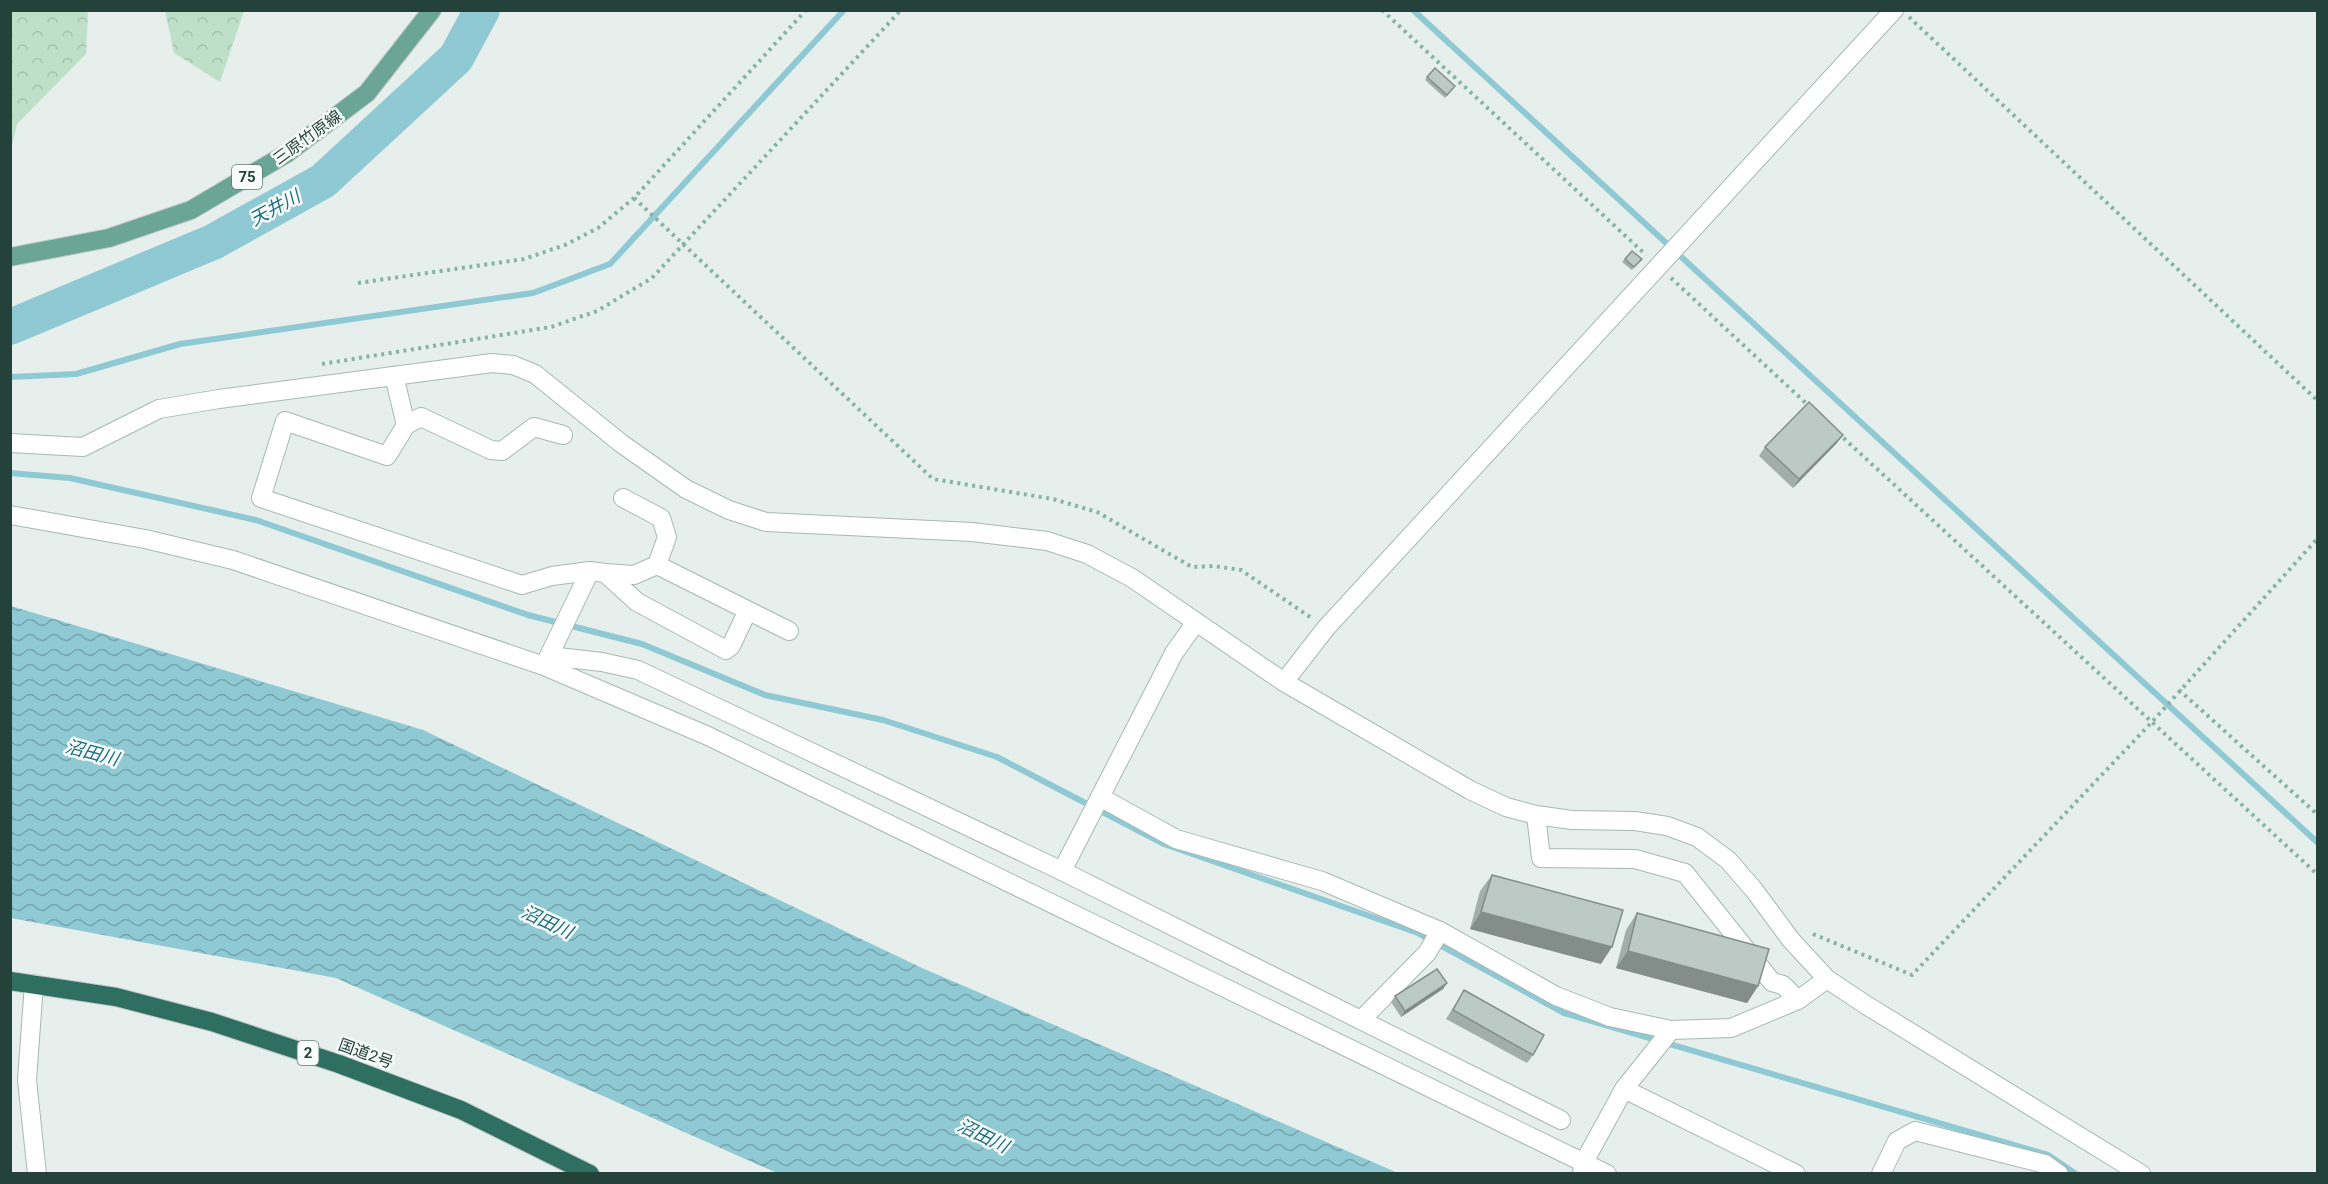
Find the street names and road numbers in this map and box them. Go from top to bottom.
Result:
street label: 三原竹原線 [269,106,345,169]
road number: 75 [232,165,262,189]
street label: 国道2号 [336,1035,396,1072]
road number: 2 [298,1041,318,1065]

